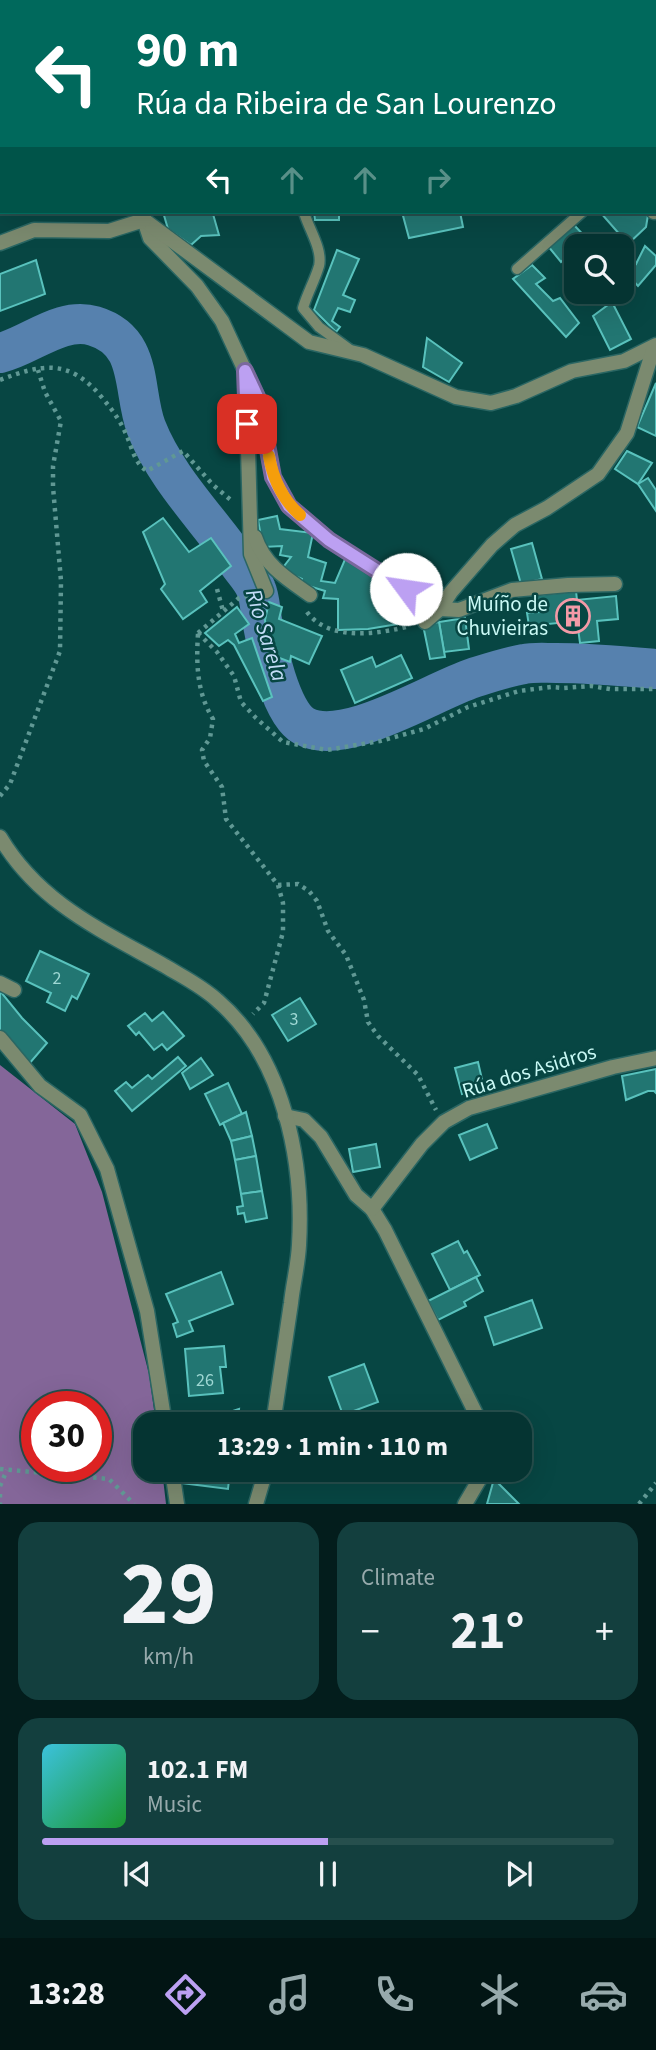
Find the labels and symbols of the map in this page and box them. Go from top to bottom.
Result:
pin [217,394,277,454]
position arrow [369,552,443,626]
water label: Río Sarela [237,585,296,686]
place label: Muíño de Chuvieiras [456,589,548,643]
building icon: Muíño de Chuvieiras [554,597,592,635]
house number: 2 [53,966,62,991]
house number: 3 [290,1007,299,1032]
street label: Rúa dos Asidros [458,1036,600,1106]
house number: 26 [196,1368,214,1393]
speed limit sign: 30 [21,1391,112,1482]

